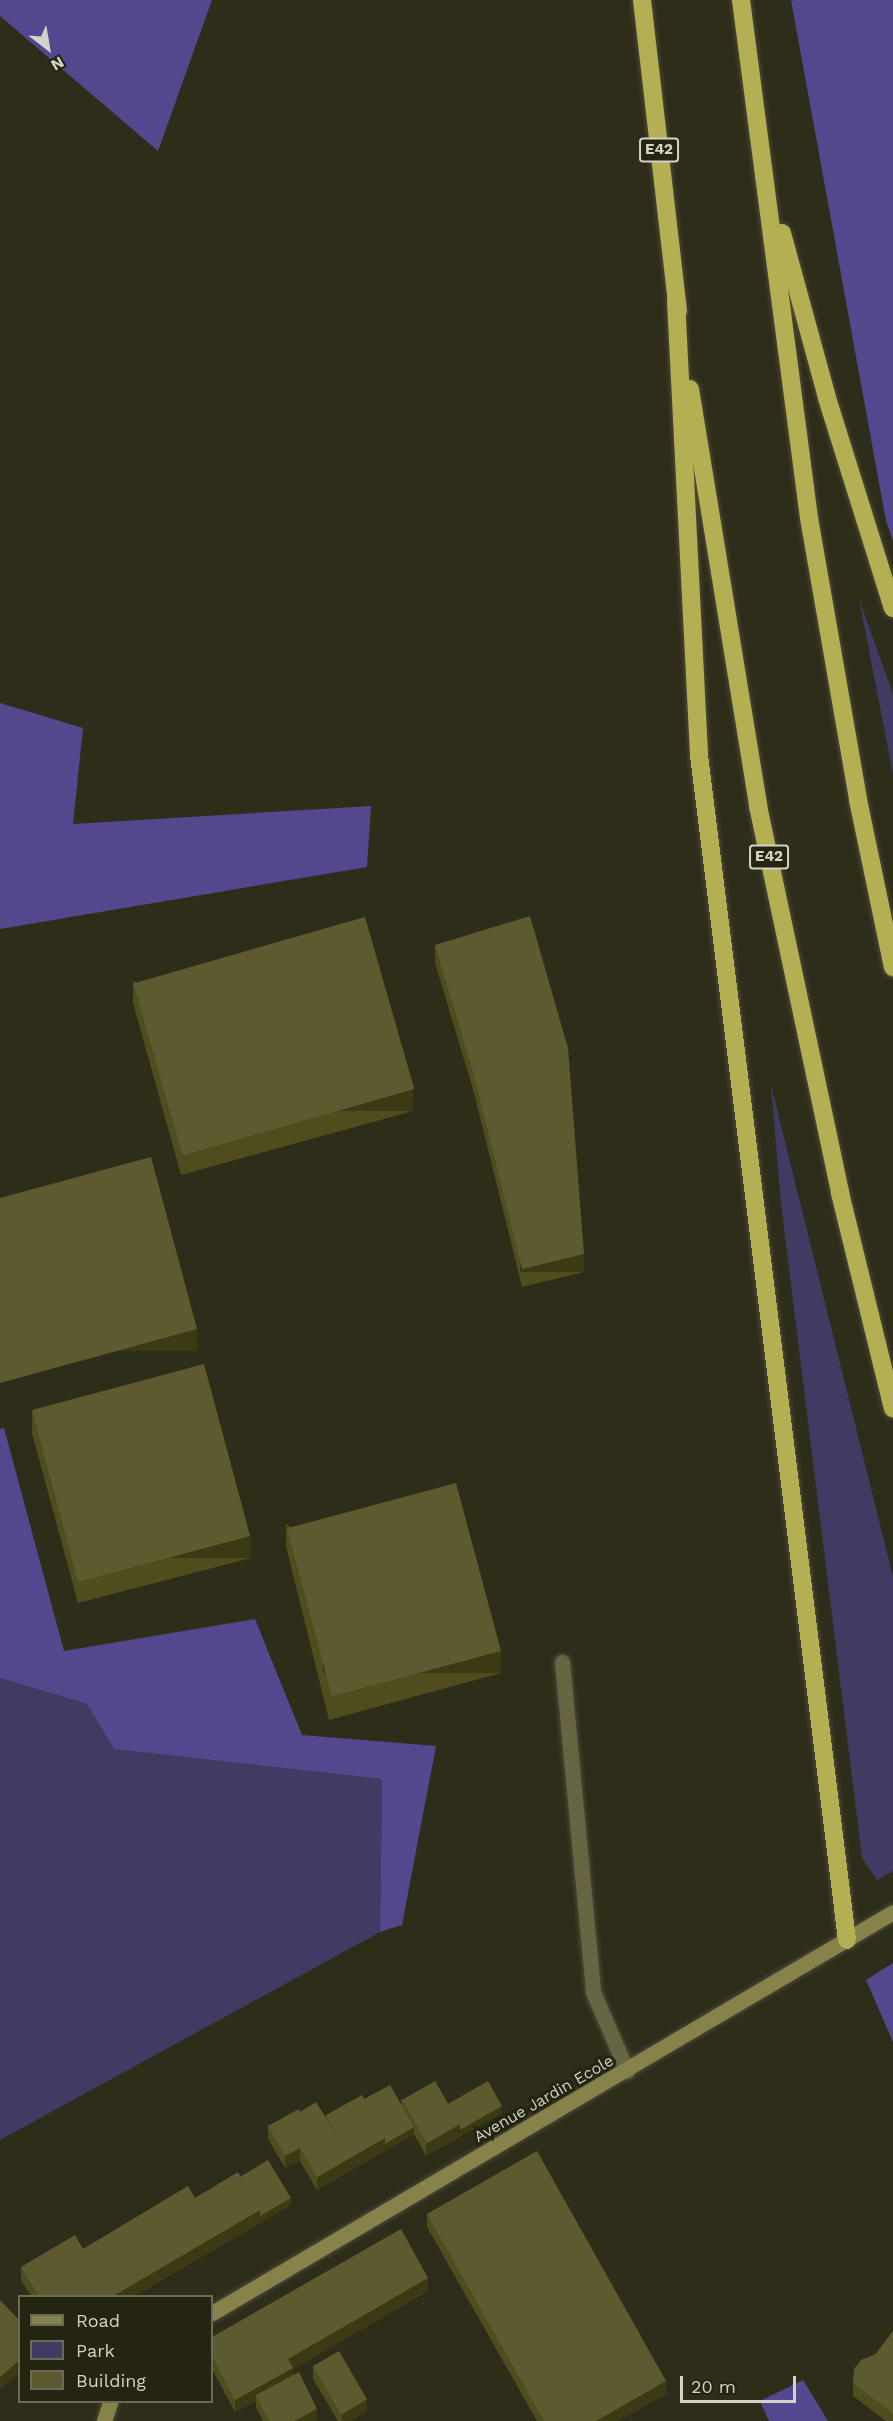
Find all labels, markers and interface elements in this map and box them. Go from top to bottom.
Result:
north arrow [18,18,78,78]
text: N [48,53,68,75]
road number: E42 [638,138,680,162]
road number: E42 [748,845,790,869]
street label: Avenue Jardin Ecole [471,2051,617,2147]
legend [18,2295,213,2403]
text: Road [76,2310,120,2331]
text: Park [76,2340,115,2361]
scale bar [683,2364,798,2402]
text: Building [76,2370,146,2391]
text: 20 m [691,2376,736,2397]

